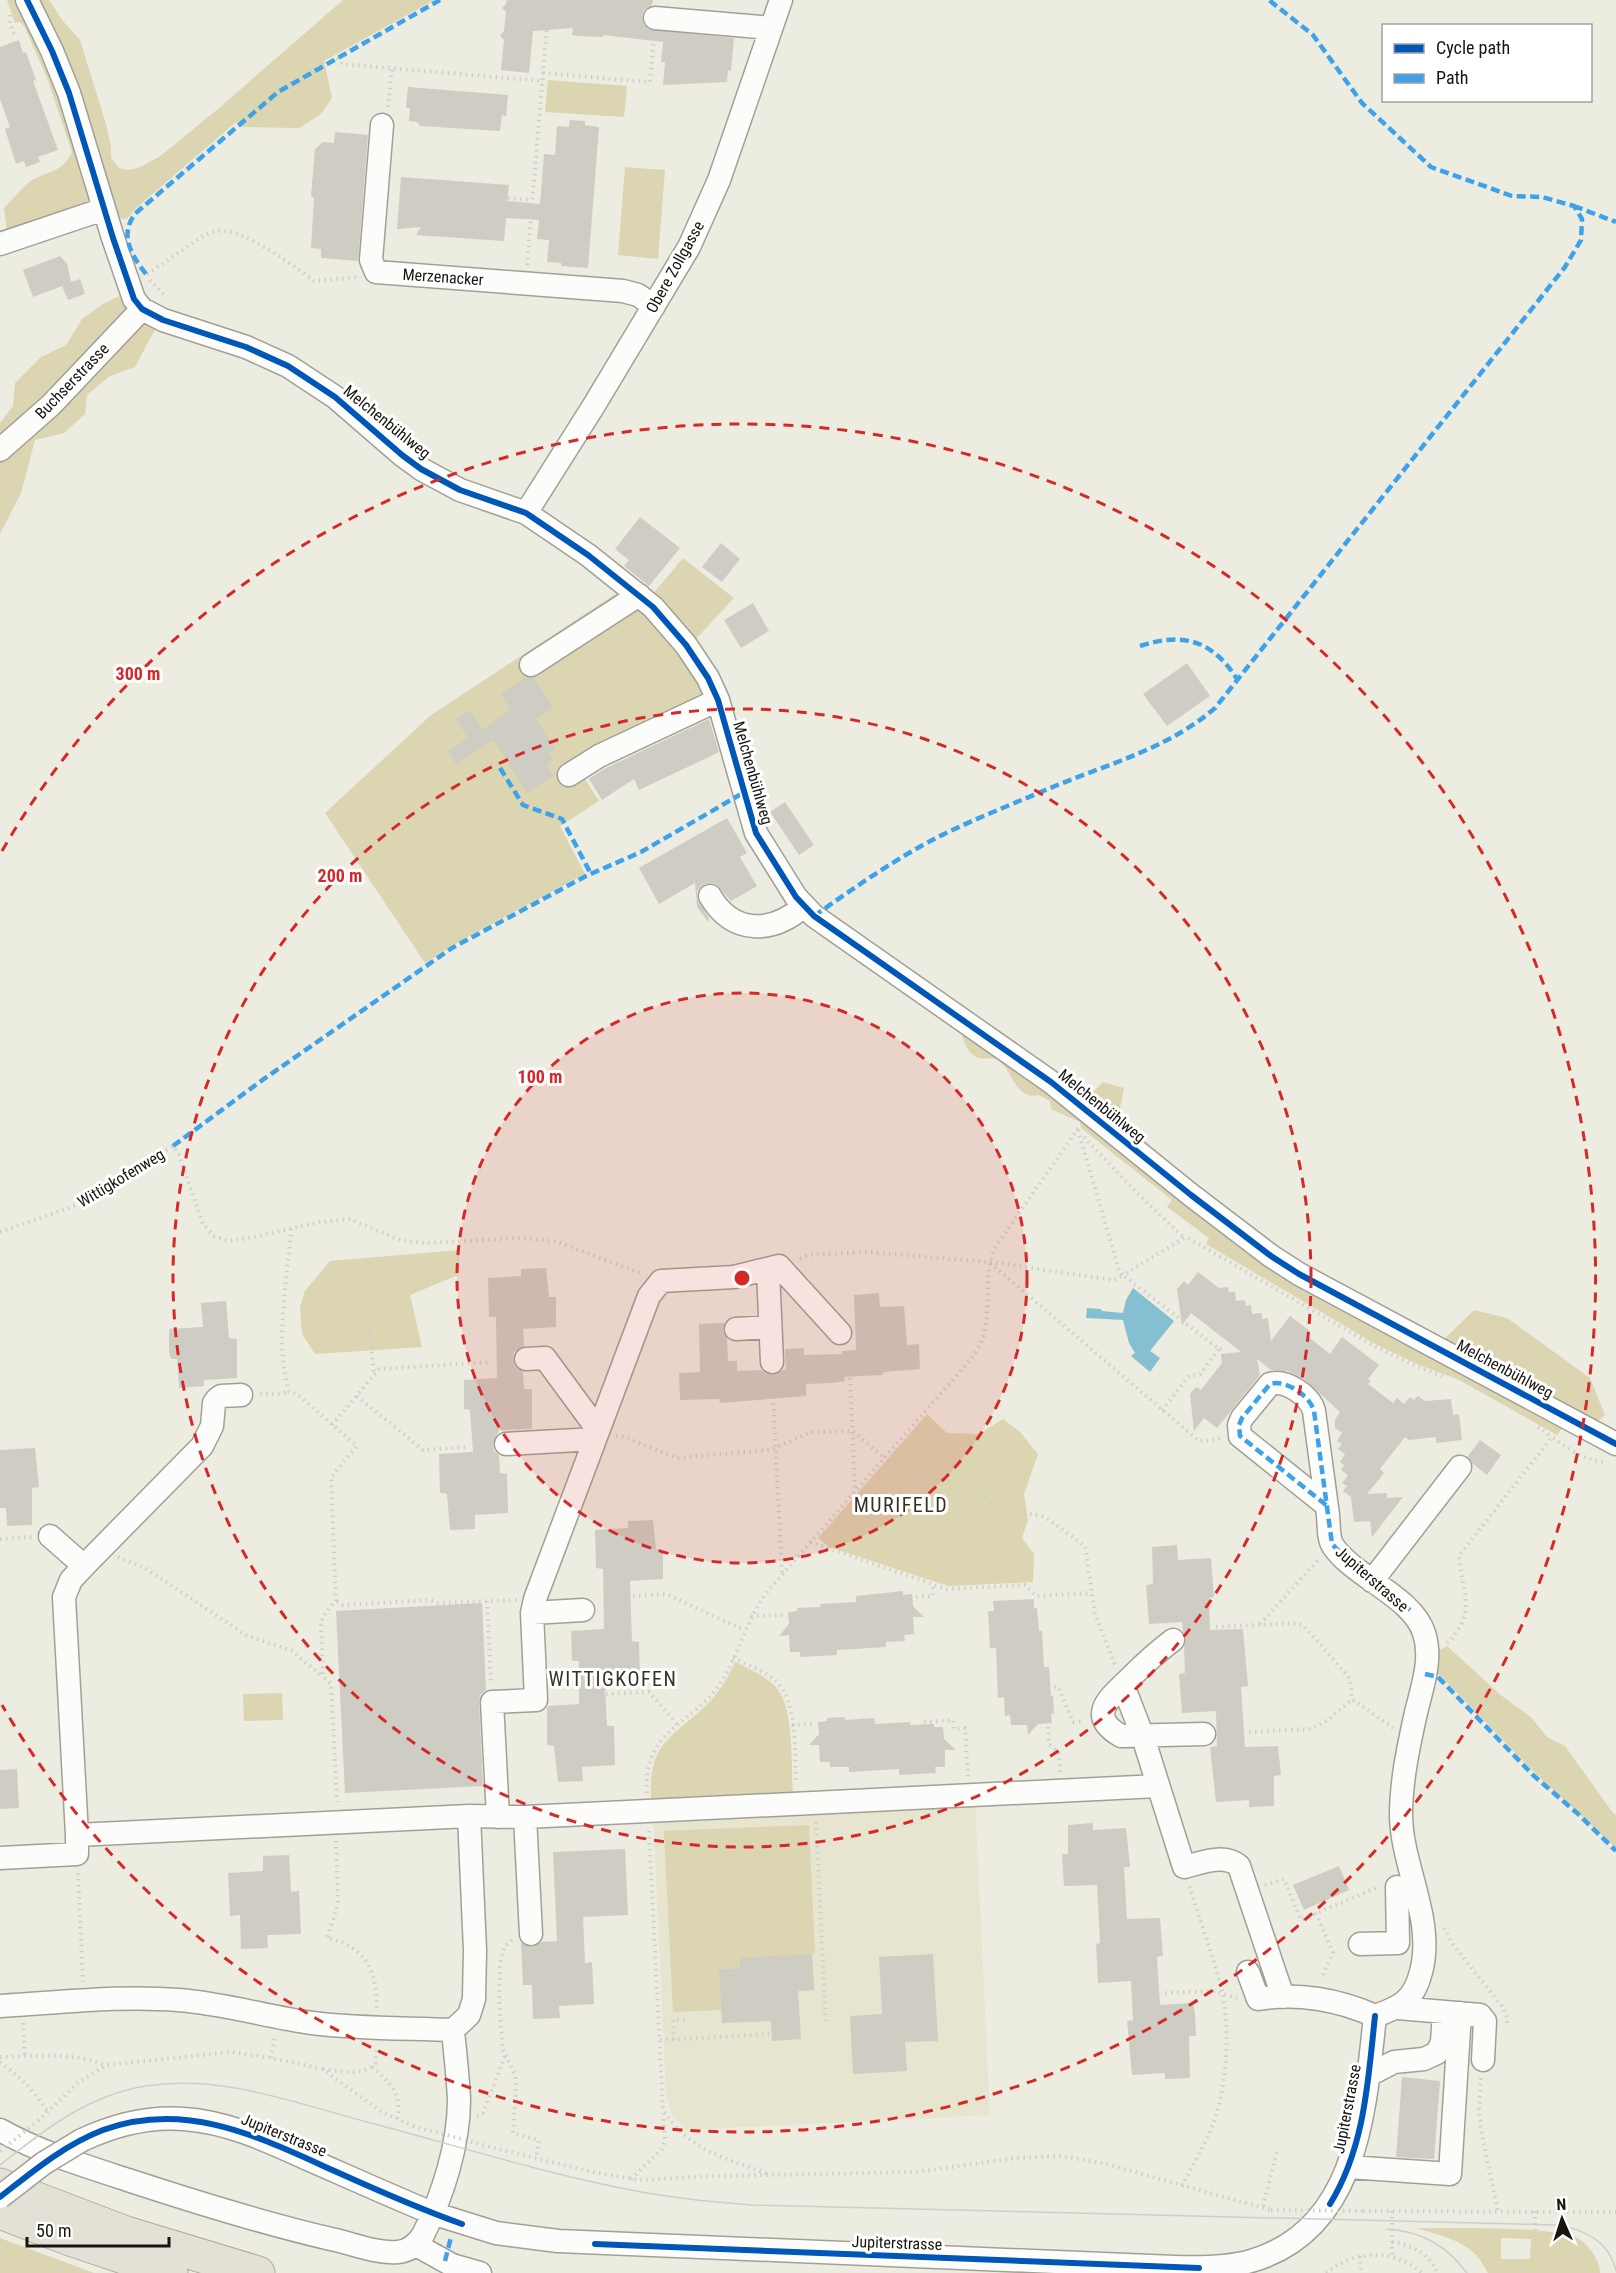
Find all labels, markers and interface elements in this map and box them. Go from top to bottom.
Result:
legend [1382,24,1592,102]
text: Cycle path [1436,37,1510,58]
text: Path [1436,67,1469,88]
street label: Obere Zollgasse [642,218,708,316]
street label: Merzenacker [402,265,484,289]
street label: Buchserstrasse [31,339,113,423]
street label: Melchenbühlweg [340,381,434,463]
text: 300 m [116,663,160,684]
street label: Melchenbühlweg [729,719,777,827]
text: 200 m [318,865,362,886]
street label: Melchenbühlweg [1055,1065,1149,1147]
text: 100 m [518,1066,562,1087]
street label: Wittigkofenweg [74,1145,168,1211]
centre of rings [732,1268,752,1288]
street label: Melchenbühlweg [1454,1336,1556,1402]
district label: MURIFELD [854,1493,948,1517]
street label: Jupiterstrasse [1332,1542,1412,1616]
district label: WITTIGKOFEN [549,1667,677,1691]
street label: Jupiterstrasse [1329,2063,1365,2155]
street label: Jupiterstrasse [238,2109,330,2161]
north arrow [1532,2189,1592,2249]
text: N [1556,2195,1567,2214]
scale bar [27,2210,170,2248]
text: 50 m [36,2220,71,2241]
street label: Jupiterstrasse [851,2232,943,2254]

